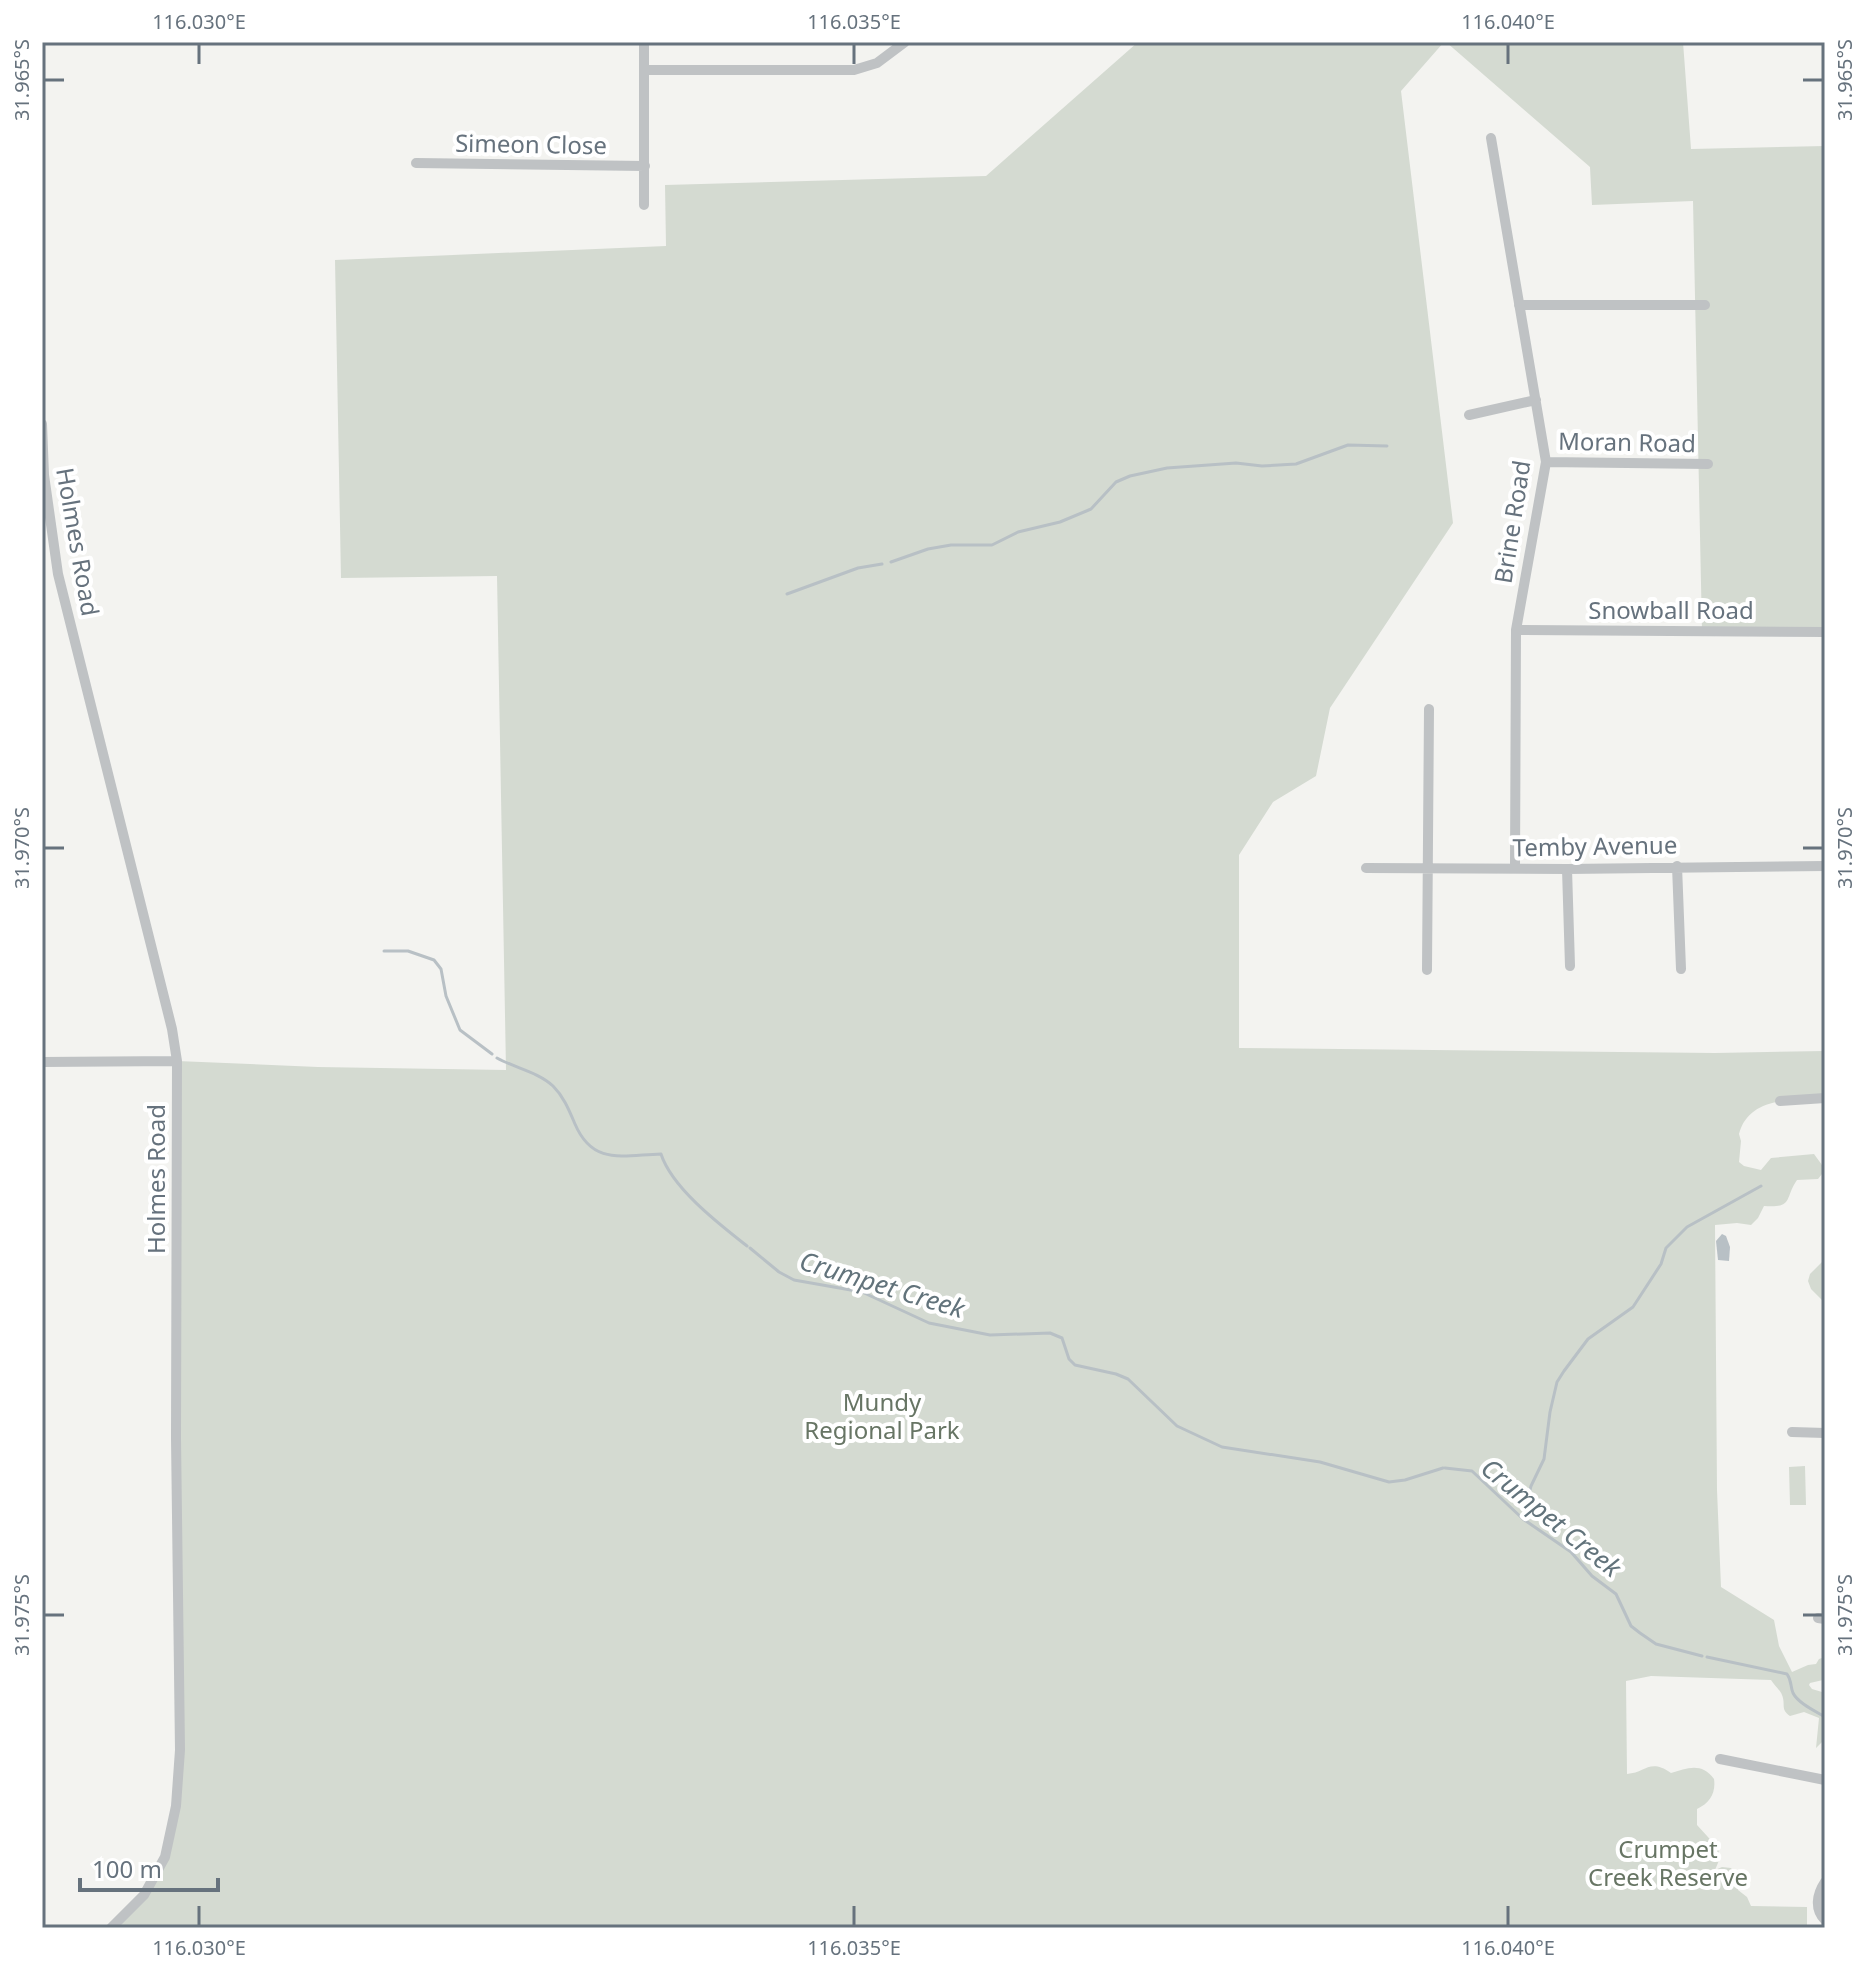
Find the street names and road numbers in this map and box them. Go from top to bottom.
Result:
street label: Simeon Close [455,126,607,161]
street label: Moran Road [1558,424,1696,459]
street label: Brine Road [1486,458,1538,586]
street label: Holmes Road [49,465,108,618]
street label: Snowball Road [1588,593,1754,626]
street label: Temby Avenue [1512,828,1678,863]
street label: Holmes Road [139,1104,172,1254]

